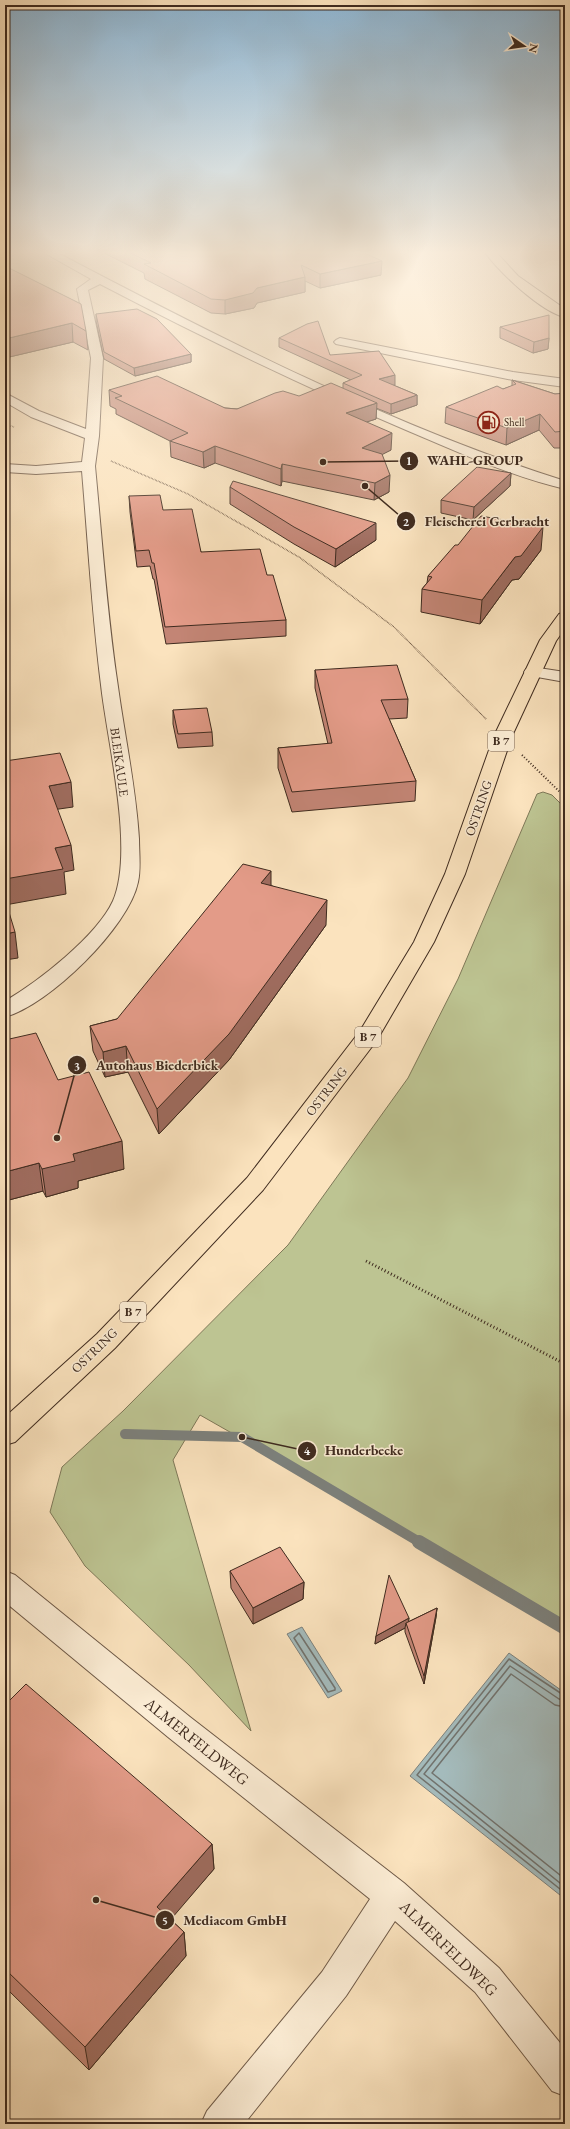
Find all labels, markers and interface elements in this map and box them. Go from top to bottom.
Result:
north arrow [504,26,544,66]
text: N [526,42,542,54]
fuel station icon: Shell [476,409,502,435]
place label: Shell [504,415,525,429]
callout: WAHL-GROUP [399,448,531,474]
text: WAHL-GROUP [427,451,523,469]
text: 1 [406,453,412,469]
callout: Fleischerei Gerbracht [396,508,557,534]
text: Fleischerei Gerbracht [425,512,550,530]
text: 2 [403,514,410,530]
street label: BLEIKAULE [106,727,133,798]
road number: B 7 [488,731,514,751]
street label: OSTRING [461,777,496,838]
road number: B 7 [355,1027,381,1047]
callout: Autohaus Biederbick [67,1052,226,1078]
text: Autohaus Biederbick [95,1056,219,1074]
text: 3 [74,1058,80,1074]
street label: OSTRING [302,1063,351,1119]
road number: B 7 [120,1302,146,1322]
street label: OSTRING [68,1324,122,1377]
callout: Hunderbecke [297,1438,411,1464]
text: Hunderbecke [325,1441,403,1459]
text: 4 [304,1443,311,1459]
street label: ALMERFELDWEG [139,1692,254,1790]
street label: ALMERFELDWEG [394,1895,502,2001]
callout: Mediacom GmbH [155,1907,295,1933]
text: Mediacom GmbH [183,1911,287,1929]
text: 5 [162,1913,168,1929]

